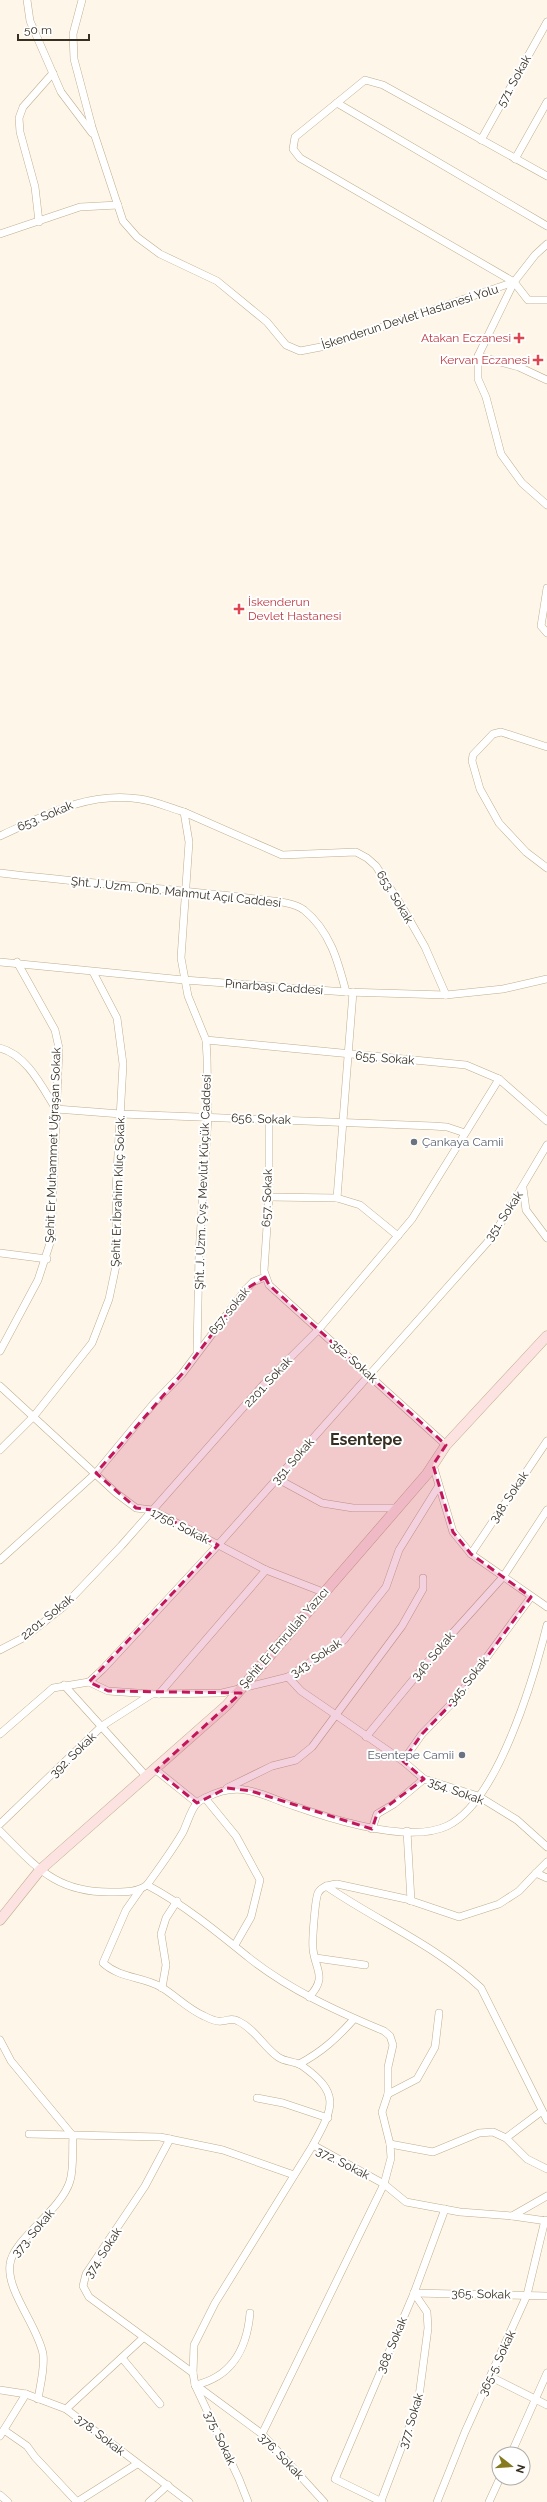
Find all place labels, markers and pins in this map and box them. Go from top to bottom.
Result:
place label: Atakan Eczanesi [421,331,511,345]
marker: Atakan Eczanesi [514,333,524,343]
place label: Kervan Eczanesi [440,353,530,367]
marker: Kervan Eczanesi [533,355,543,365]
place label: İskenderun Devlet Hastanesi [248,595,341,623]
marker: İskenderun Devlet Hastanesi [233,603,245,615]
place label: Çankaya Camii [422,1135,503,1149]
marker: Çankaya Camii [409,1137,419,1147]
place label: Esentepe Camii [367,1748,454,1762]
marker: Esentepe Camii [457,1750,467,1760]

